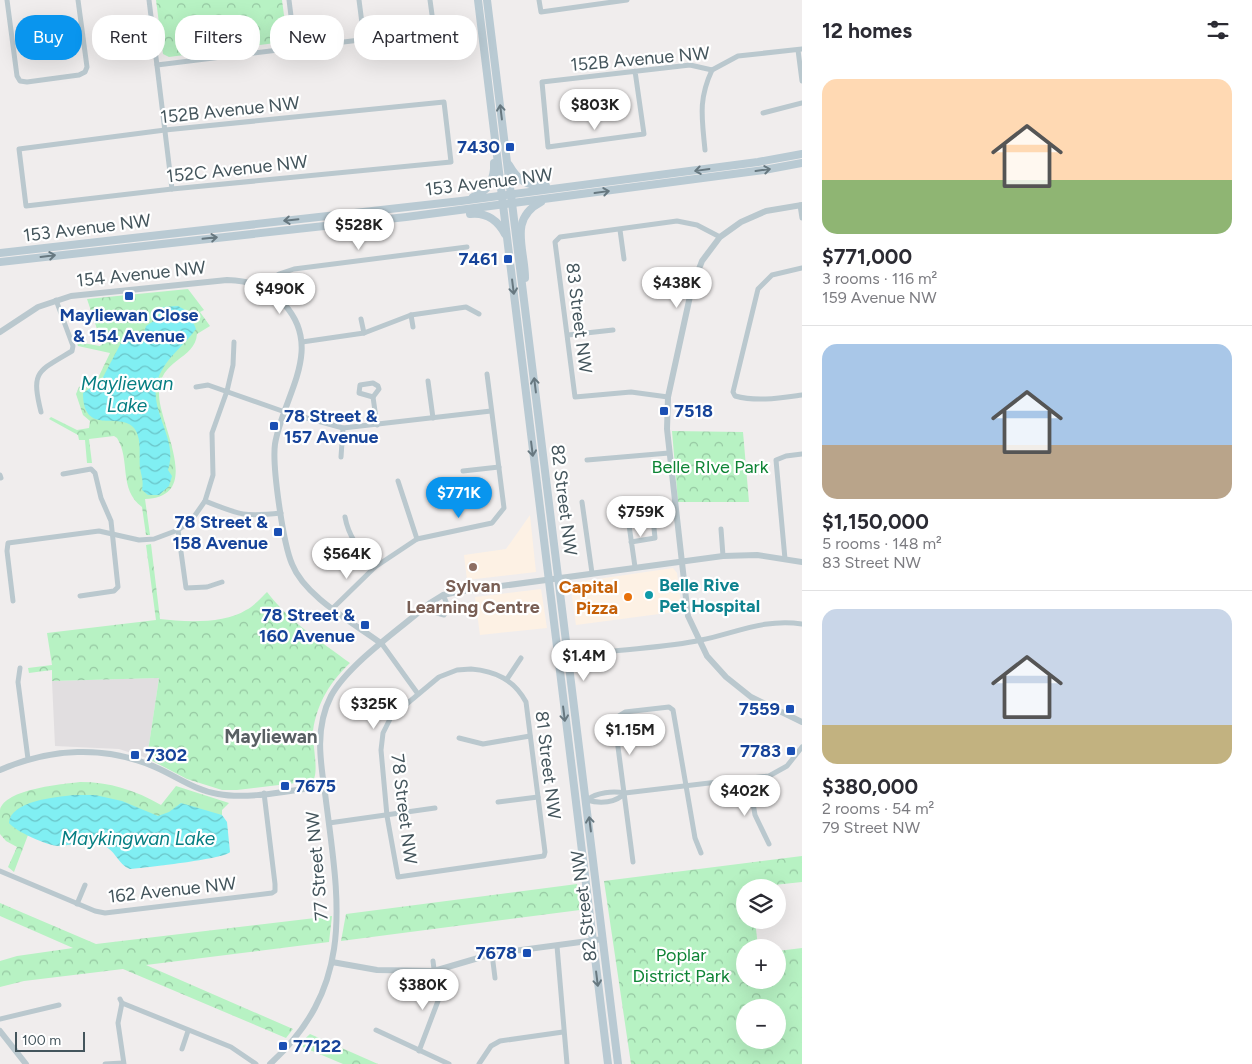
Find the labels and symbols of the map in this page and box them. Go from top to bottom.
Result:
street label: 152B Avenue NW [569,42,711,76]
pin: $803K [560,88,630,131]
street label: 152B Avenue NW [159,92,301,128]
one-way arrow [496,104,506,120]
place label: 7430 [457,136,500,158]
marker: 7430 [504,141,516,153]
street label: 152C Avenue NW [165,151,309,187]
street label: 153 Avenue NW [424,163,555,201]
one-way arrow [694,165,710,175]
one-way arrow [755,165,771,175]
one-way arrow [594,187,610,197]
pin: $528K [324,208,394,251]
street label: 153 Avenue NW [22,209,153,247]
one-way arrow [283,215,299,225]
one-way arrow [202,233,218,243]
place label: 7461 [459,248,498,270]
one-way arrow [40,251,56,261]
marker: 7461 [502,253,514,265]
street label: 154 Avenue NW [75,256,207,292]
street label: 83 Street NW [561,261,597,375]
pin: $438K [642,266,712,309]
pin: $490K [245,272,315,315]
one-way arrow [508,279,518,295]
marker: Mayliewan Close & 154 Avenue [123,290,135,302]
place label: Mayliewan Close & 154 Avenue [60,304,199,347]
water label: Mayliewan Lake [81,372,174,417]
one-way arrow [530,378,540,394]
place label: 7518 [674,400,713,422]
place label: 78 Street & 157 Avenue [284,405,379,448]
marker: 7518 [658,405,670,417]
marker: 78 Street & 157 Avenue [268,420,280,432]
one-way arrow [527,440,537,456]
street label: 82 Street NW [546,443,582,557]
park label: Belle RIve Park [652,456,769,478]
pin: $771K [424,476,494,519]
pin: $759K [606,496,676,538]
place label: 78 Street & 158 Avenue [172,511,268,554]
marker: 78 Street & 158 Avenue [272,526,284,538]
pin: $564K [312,538,382,580]
marker: Sylvan Learning Centre [467,561,479,573]
place label: Belle Rive Pet Hospital [659,574,760,617]
place label: Sylvan Learning Centre [406,575,540,618]
place label: Capital Pizza [559,576,618,619]
marker: Belle Rive Pet Hospital [643,589,655,601]
marker: Capital Pizza [622,591,634,603]
place label: 78 Street & 160 Avenue [259,604,355,647]
marker: 78 Street & 160 Avenue [359,619,371,631]
pin: $1.4M [549,640,619,682]
pin: $325K [339,688,409,730]
place label: 7559 [739,698,780,720]
marker: 7559 [784,703,796,715]
one-way arrow [559,706,569,722]
street label: 81 Street NW [530,710,566,821]
pin: $1.15M [589,714,671,756]
district label: Mayliewan [224,725,318,748]
place label: 7783 [740,740,781,762]
place label: 7302 [145,744,187,766]
marker: 7783 [785,745,797,757]
marker: 7302 [129,749,141,761]
street label: 78 Street NW [386,752,422,866]
pin: $402K [710,774,780,817]
place label: 7675 [295,775,336,797]
marker: 7675 [279,780,291,792]
street label: 77 Street NW [301,810,333,922]
one-way arrow [585,817,595,833]
water label: Maykingwan Lake [61,827,216,850]
street label: 82 Street NW [566,849,602,963]
street label: 162 Avenue NW [107,872,238,908]
place label: 7678 [476,942,517,964]
park label: Poplar District Park [632,944,730,987]
marker: 7678 [521,947,533,959]
pin: $380K [388,968,458,1011]
one-way arrow [592,971,602,987]
scale bar [15,1029,85,1052]
place label: 77122 [293,1035,341,1057]
marker: 77122 [277,1040,289,1052]

